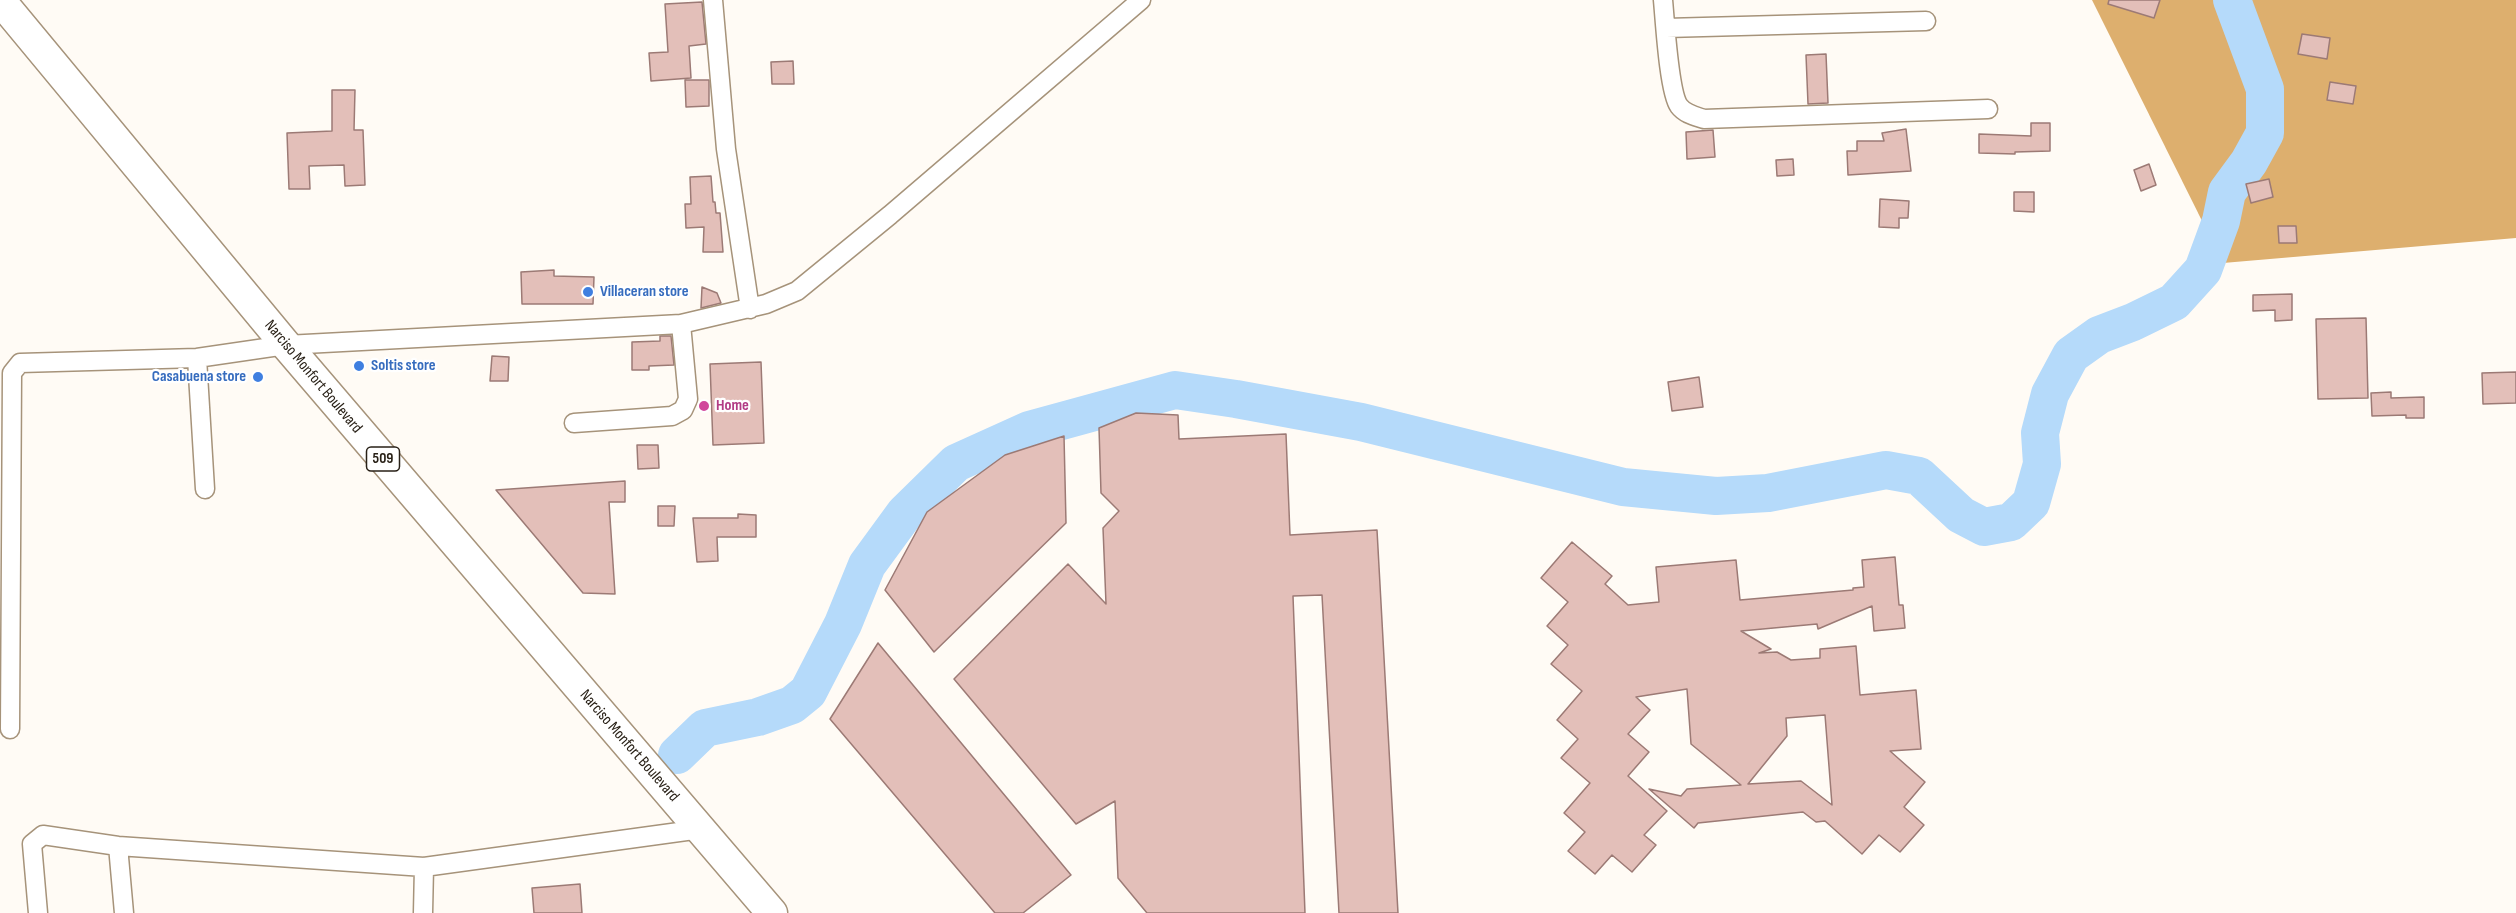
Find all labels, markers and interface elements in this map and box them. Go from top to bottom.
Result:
place label: Villaceran store [600,282,688,302]
marker: Villaceran store [581,285,595,299]
street label: Narciso Monfort Boulevard [260,316,366,438]
place label: Soltis store [371,356,436,376]
marker: Soltis store [352,359,366,373]
place label: Casabuena store [152,367,246,387]
marker: Casabuena store [251,370,265,384]
place label: Home [716,396,749,416]
marker: Home [697,399,711,413]
road number: 509 [366,447,400,471]
street label: Narciso Monfort Boulevard [575,686,683,806]

